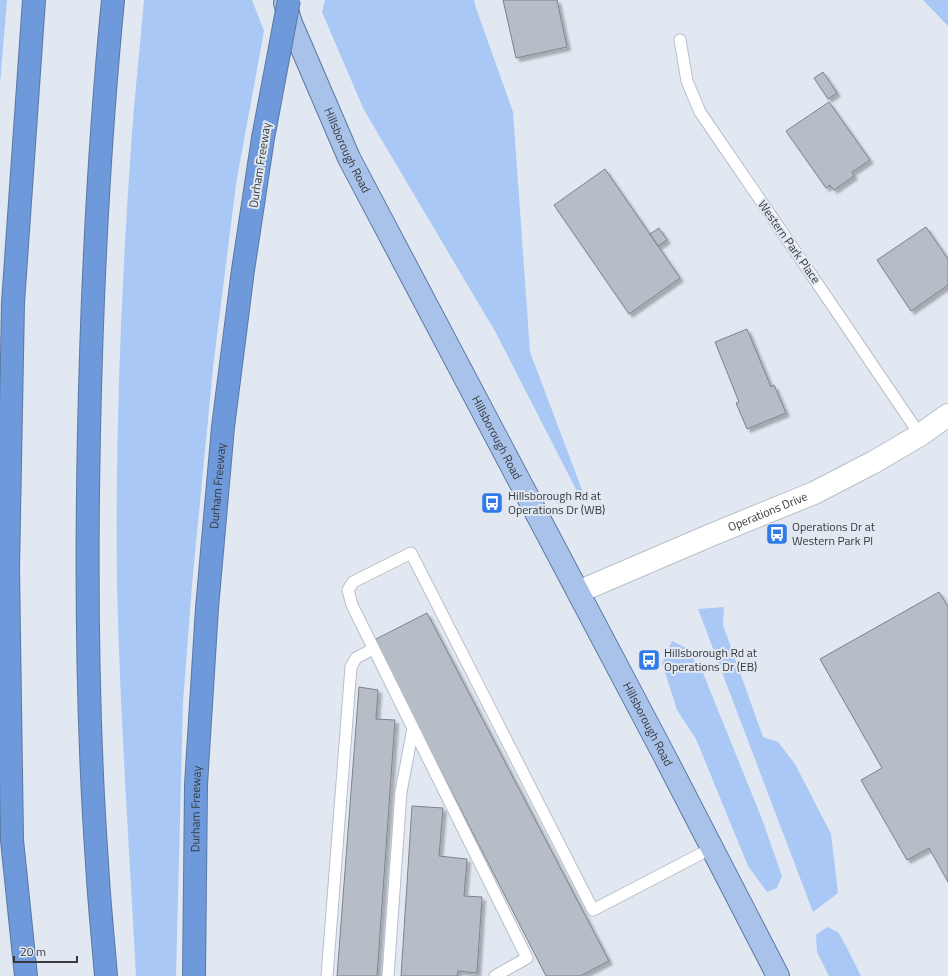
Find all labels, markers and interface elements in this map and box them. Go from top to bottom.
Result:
street label: Hillsborough Road [319,104,376,196]
street label: Durham Freeway [243,121,276,209]
street label: Western Park Place [753,196,825,287]
street label: Hillsborough Road [467,392,527,483]
street label: Durham Freeway [204,442,231,530]
place label: Hillsborough Rd at Operations Dr (WB) [508,486,605,519]
street label: Operations Drive [725,487,810,536]
bus stop icon: Hillsborough Rd at Operations Dr (WB) [479,490,505,516]
place label: Operations Dr at Western Park Pl [792,517,876,550]
bus stop icon: Operations Dr at Western Park Pl [764,521,790,547]
place label: Hillsborough Rd at Operations Dr (EB) [664,643,758,676]
bus stop icon: Hillsborough Rd at Operations Dr (EB) [636,647,662,673]
street label: Hillsborough Road [618,679,678,769]
street label: Durham Freeway [185,765,206,852]
scale bar [14,938,77,964]
text: 20 m [20,942,46,961]

